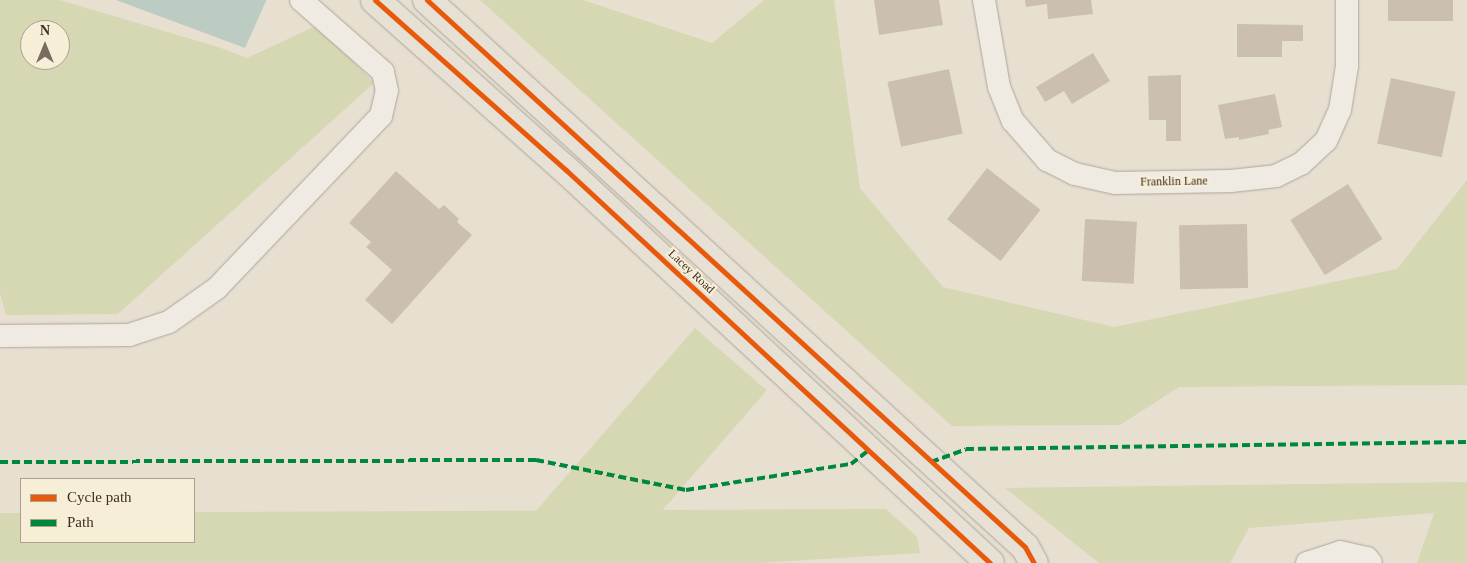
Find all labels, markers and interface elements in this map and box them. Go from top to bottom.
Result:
north arrow [20,20,70,70]
text: N [40,23,50,38]
street label: Franklin Lane [1140,174,1208,190]
street label: Lacey Road [665,247,717,297]
legend [20,478,195,543]
text: Cycle path [67,489,132,505]
text: Path [67,514,94,530]

